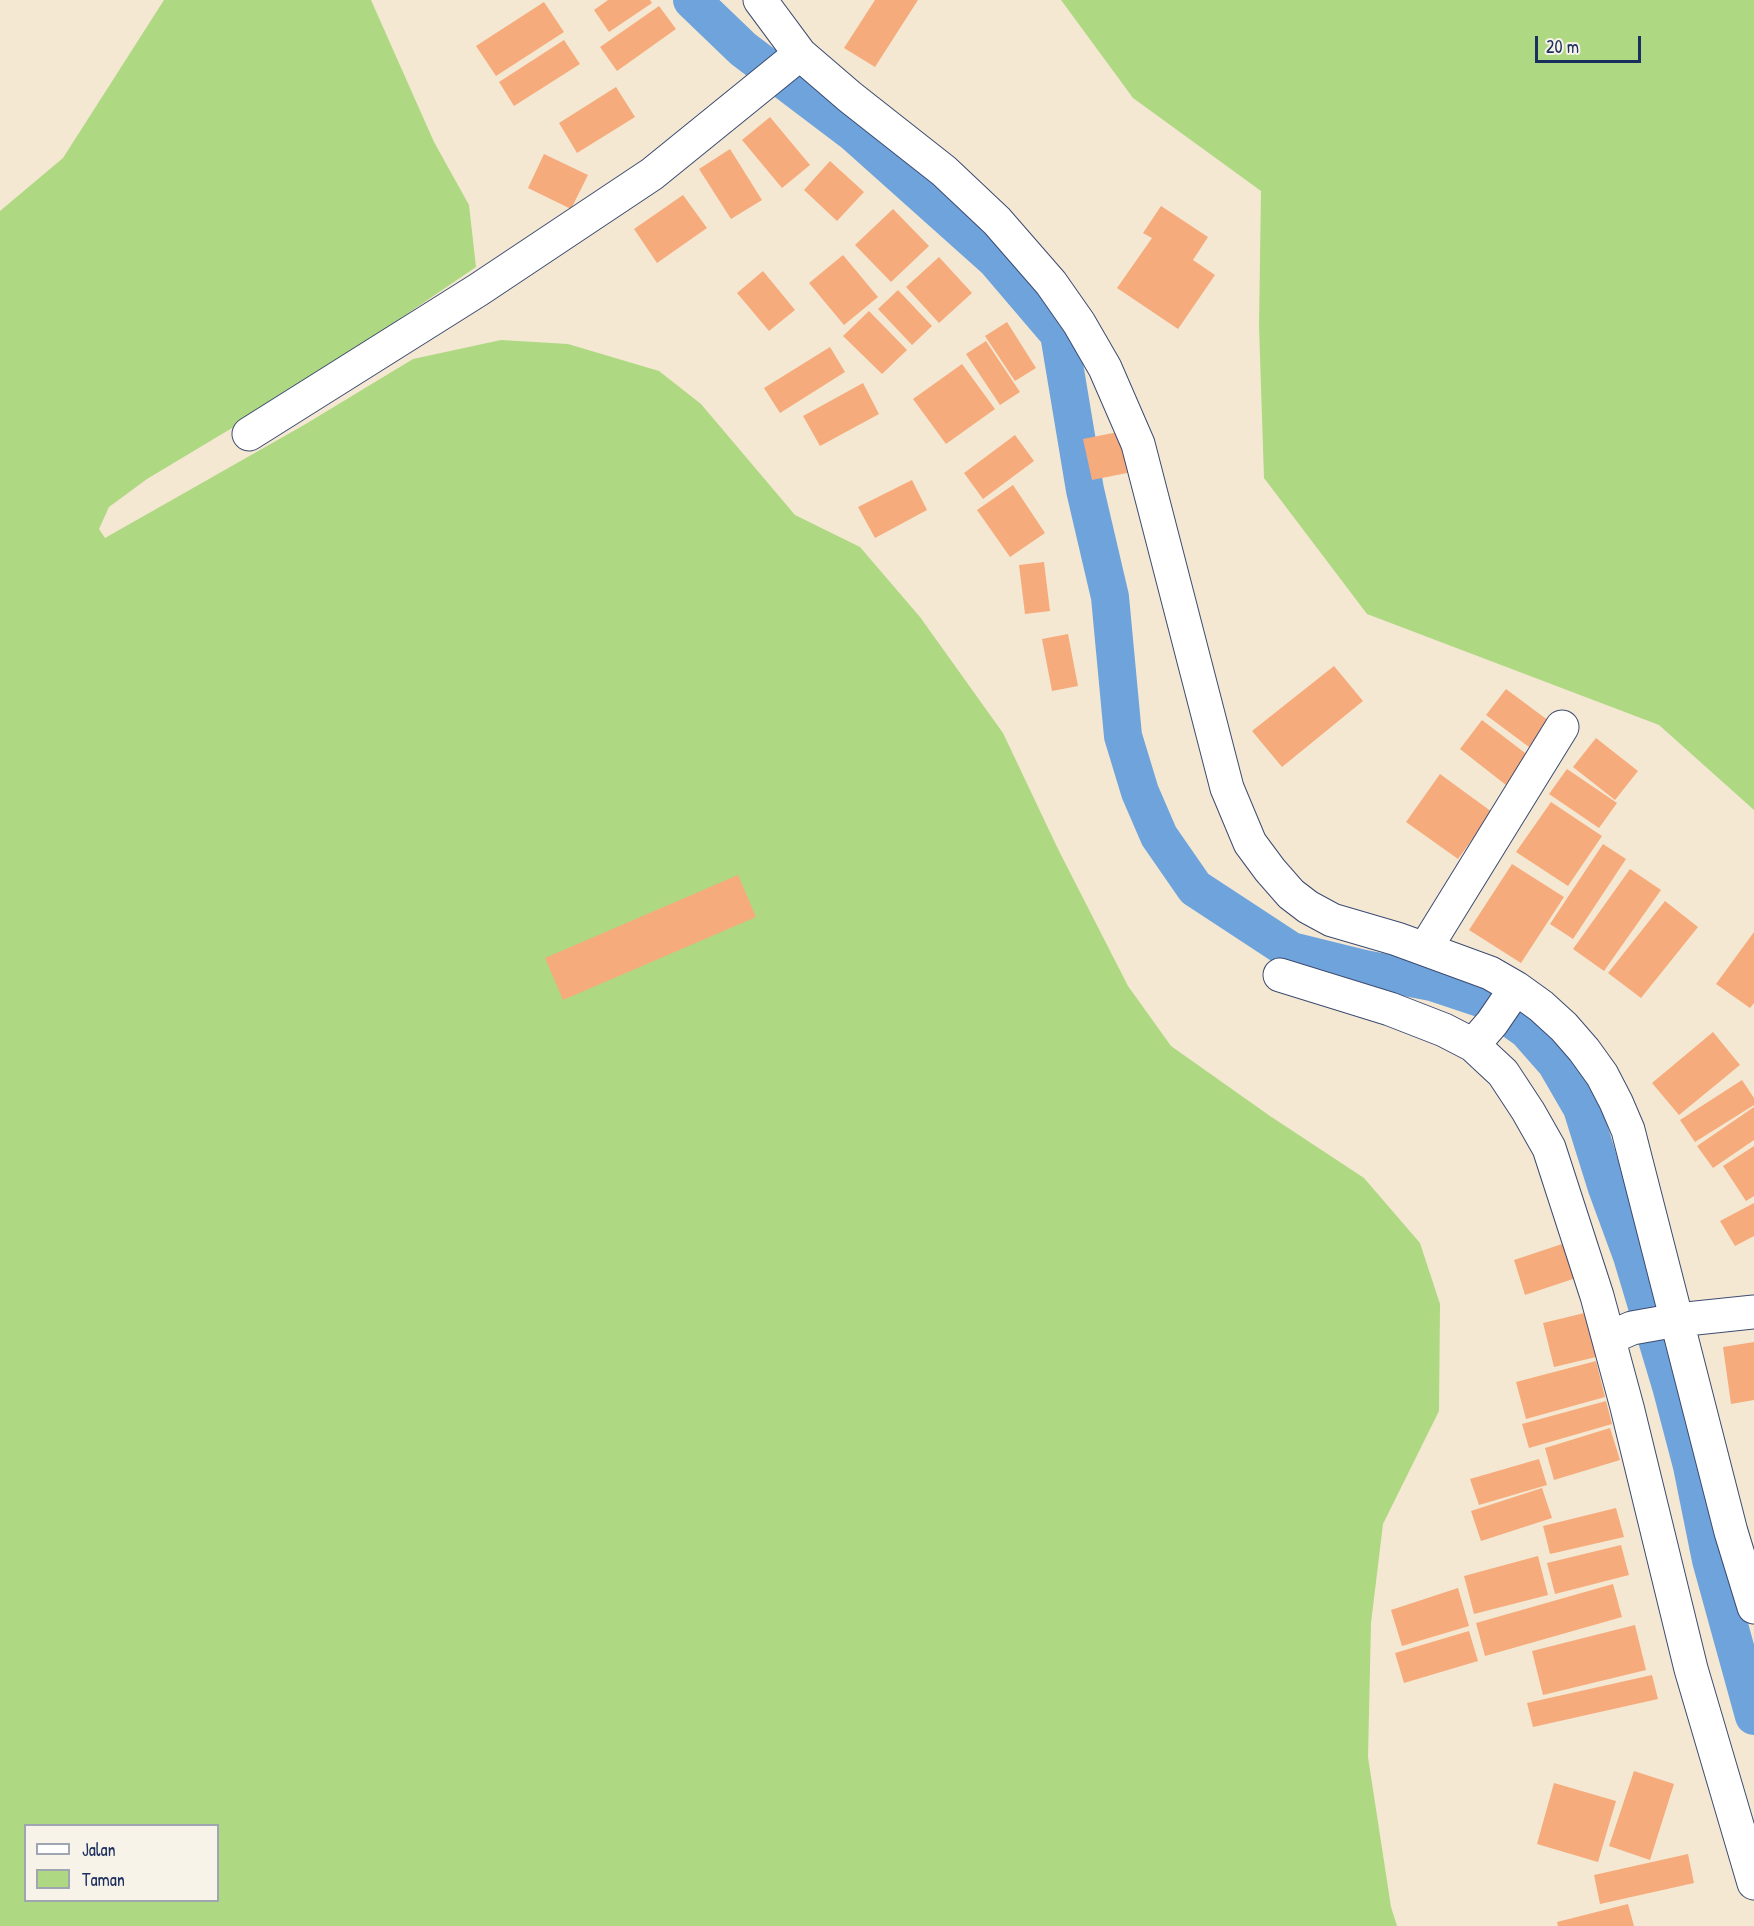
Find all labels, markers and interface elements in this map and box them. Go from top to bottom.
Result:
scale bar [1538,24,1644,62]
text: 20 m [1546,34,1579,59]
legend [24,1824,219,1902]
text: Jalan [82,1837,116,1862]
text: Taman [82,1867,125,1892]

